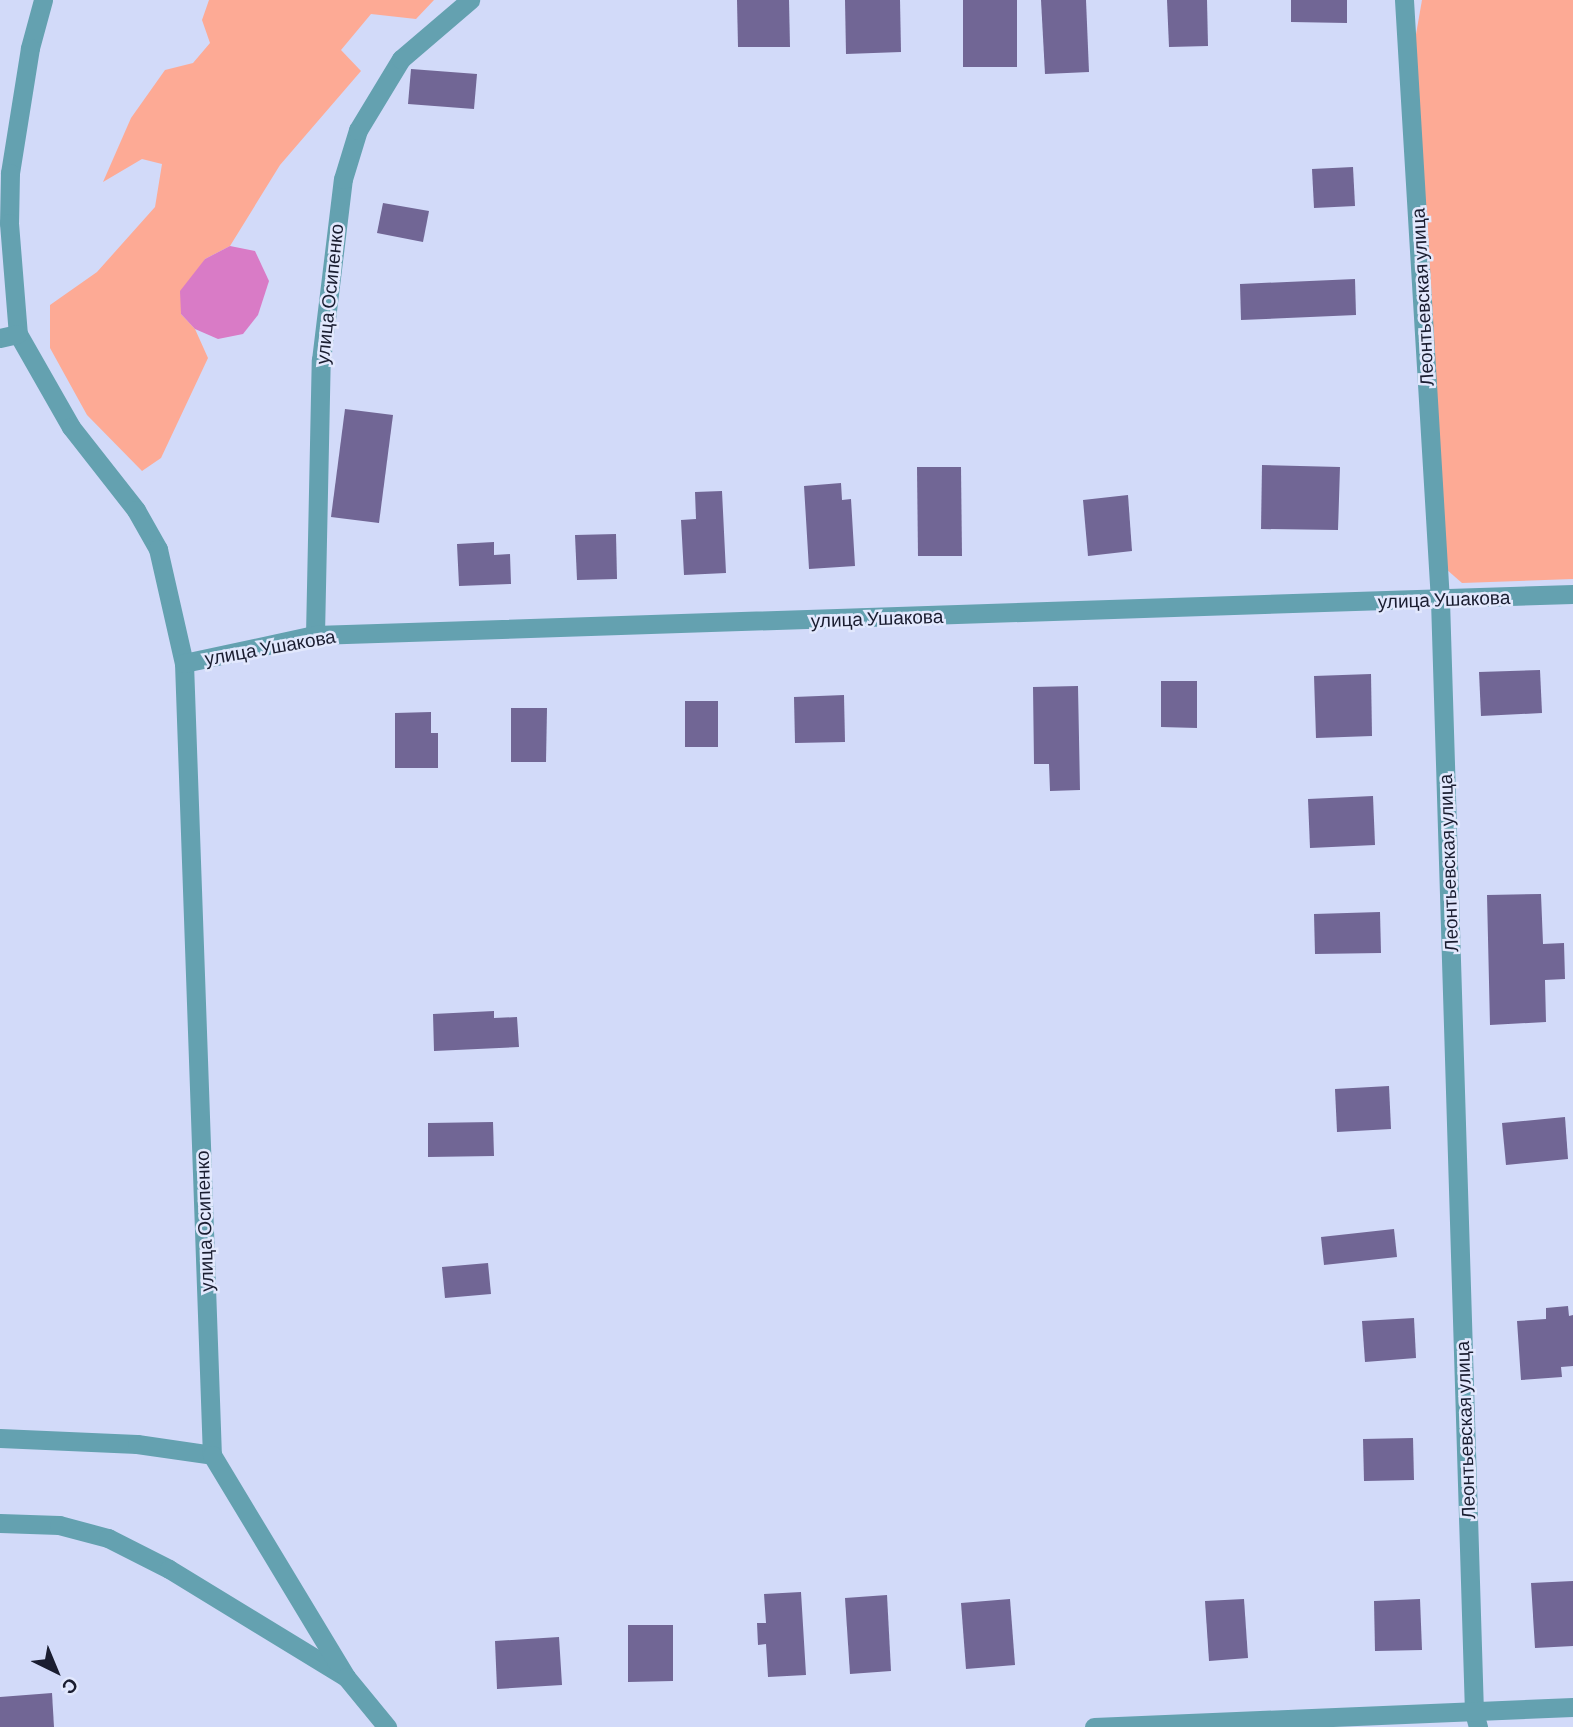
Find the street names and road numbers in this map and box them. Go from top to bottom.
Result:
street label: Леонтьевская улица [1406,207,1438,387]
street label: улица Осипенко [310,223,348,365]
street label: улица Ушакова [1377,585,1511,613]
street label: улица Ушакова [810,604,944,632]
street label: улица Ушакова [203,624,337,670]
street label: Леонтьевская улица [1433,774,1463,952]
street label: улица Осипенко [190,1150,218,1292]
street label: Леонтьевская улица [1450,1341,1480,1519]

